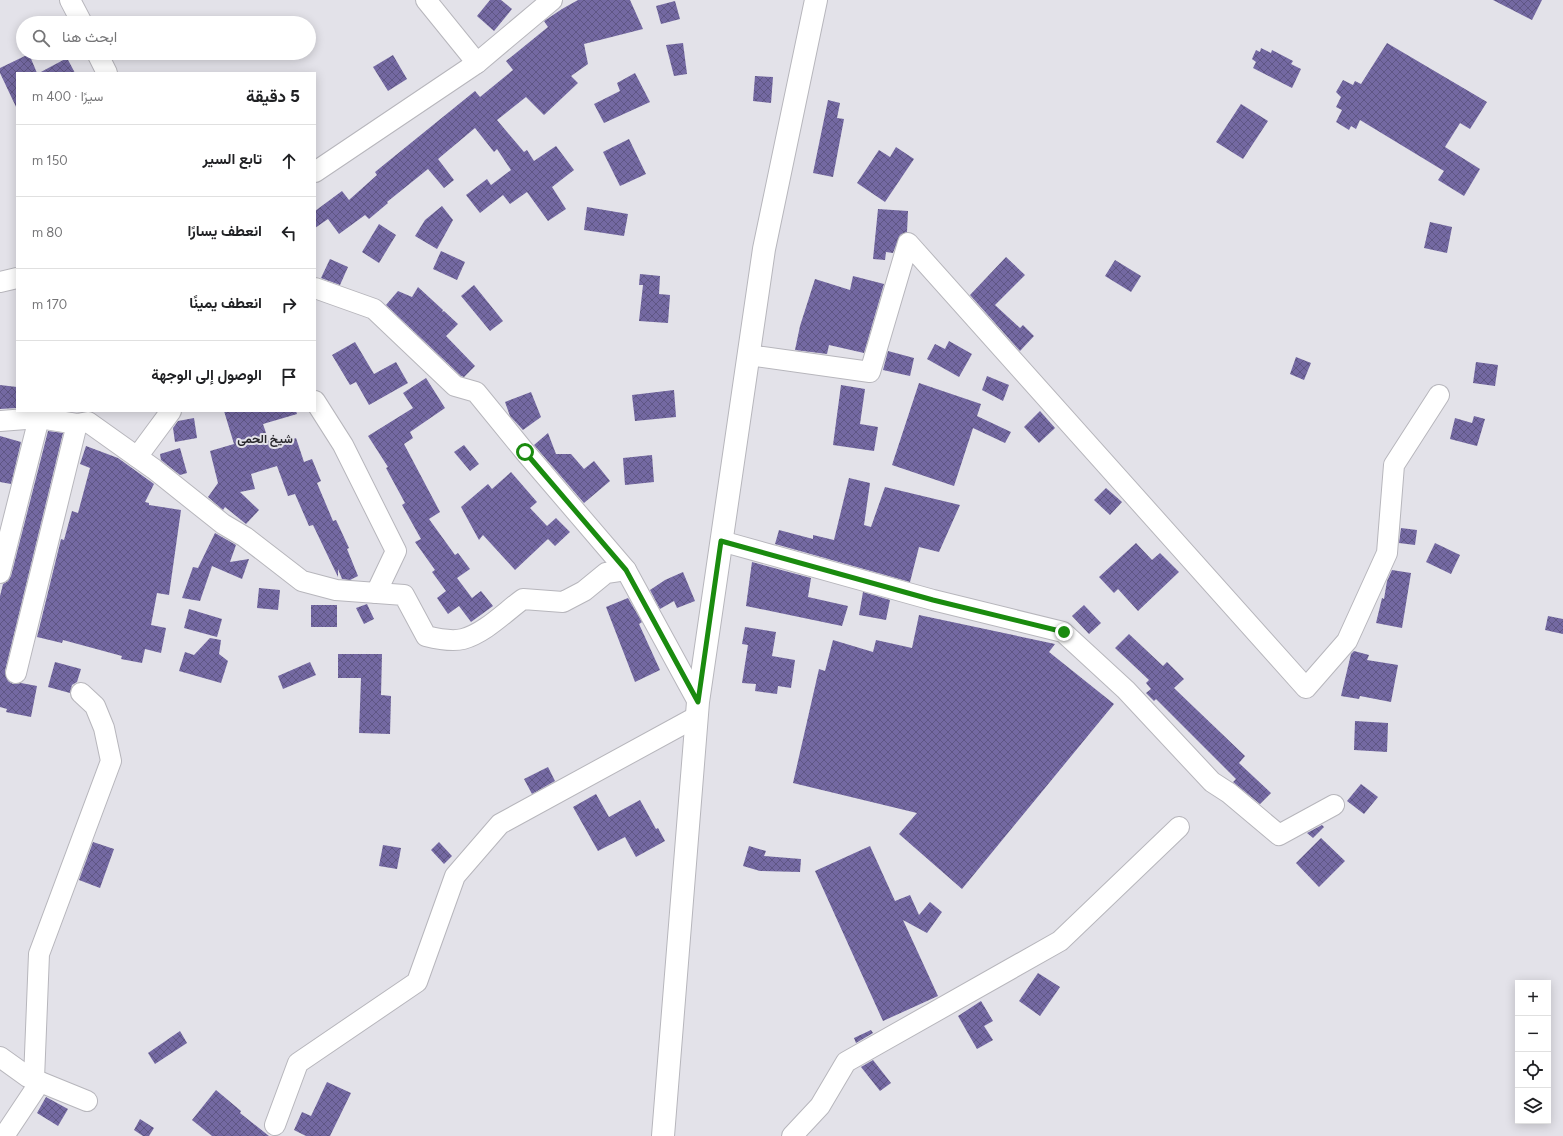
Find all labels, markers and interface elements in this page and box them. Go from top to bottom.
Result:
search box [16,16,316,60]
icon: search [30,27,52,49]
text: ابحث هنا [62,28,117,46]
text: 5 دقيقة [246,86,300,106]
text: سيرًا · 400 m [32,89,103,104]
text: تابع السير [202,150,262,168]
icon: ahead [278,150,300,172]
text: 150 m [32,153,67,168]
text: انعطف يسارًا [187,222,262,240]
icon: left [278,222,300,244]
text: 80 m [32,225,63,240]
text: انعطف يمينًا [189,294,262,312]
icon: right [278,294,300,316]
text: 170 m [32,297,67,312]
text: الوصول إلى الوجهة [151,366,262,384]
icon: arrive [278,366,300,388]
district label: شيخ الحمى [237,432,293,447]
route start [516,443,534,461]
route end [1055,623,1073,641]
map controls [1515,980,1551,1124]
button: + [1515,980,1551,1016]
button: − [1515,1016,1551,1052]
button: locate [1515,1052,1551,1088]
button: layers [1515,1088,1551,1124]

